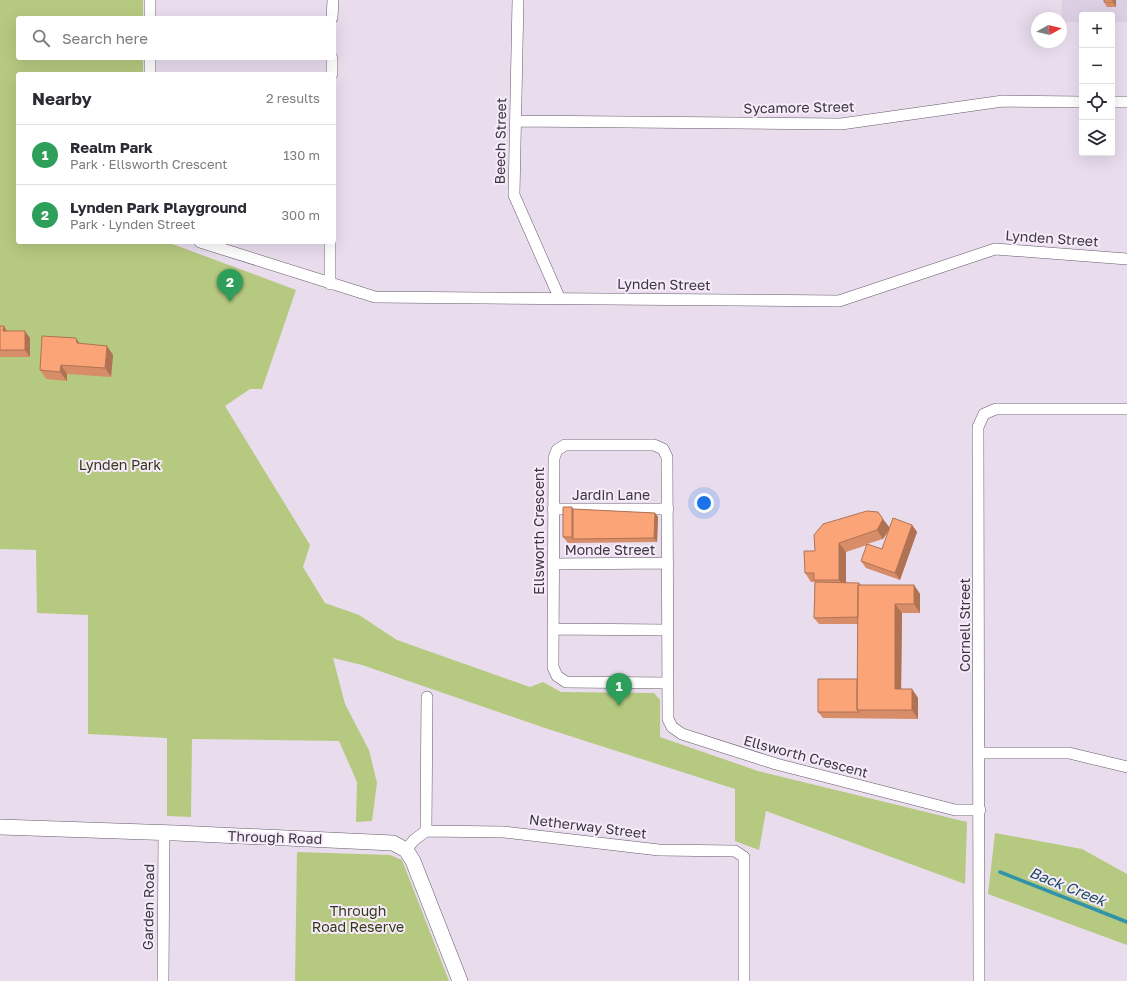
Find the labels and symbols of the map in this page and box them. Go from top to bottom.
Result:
north arrow [1031,12,1067,48]
street label: Beech Street [491,97,509,185]
street label: Sycamore Street [743,98,855,116]
street label: Lynden Street [1005,226,1099,250]
pin: 2 [217,269,243,302]
street label: Lynden Street [617,275,711,293]
park label: Lynden Park [79,456,161,473]
street label: Ellsworth Crescent [530,467,547,595]
street label: Jardin Lane [572,486,650,503]
your location [694,493,714,513]
street label: Monde Street [565,541,655,558]
street label: Cornell Street [956,578,973,672]
pin: 1 [606,673,632,706]
street label: Ellsworth Crescent [742,731,870,781]
street label: Netherway Street [528,810,648,842]
street label: Through Road [227,827,323,847]
water label: Back Creek [1027,863,1110,910]
street label: Garden Road [139,864,157,950]
park label: Through Road Reserve [312,902,404,935]

